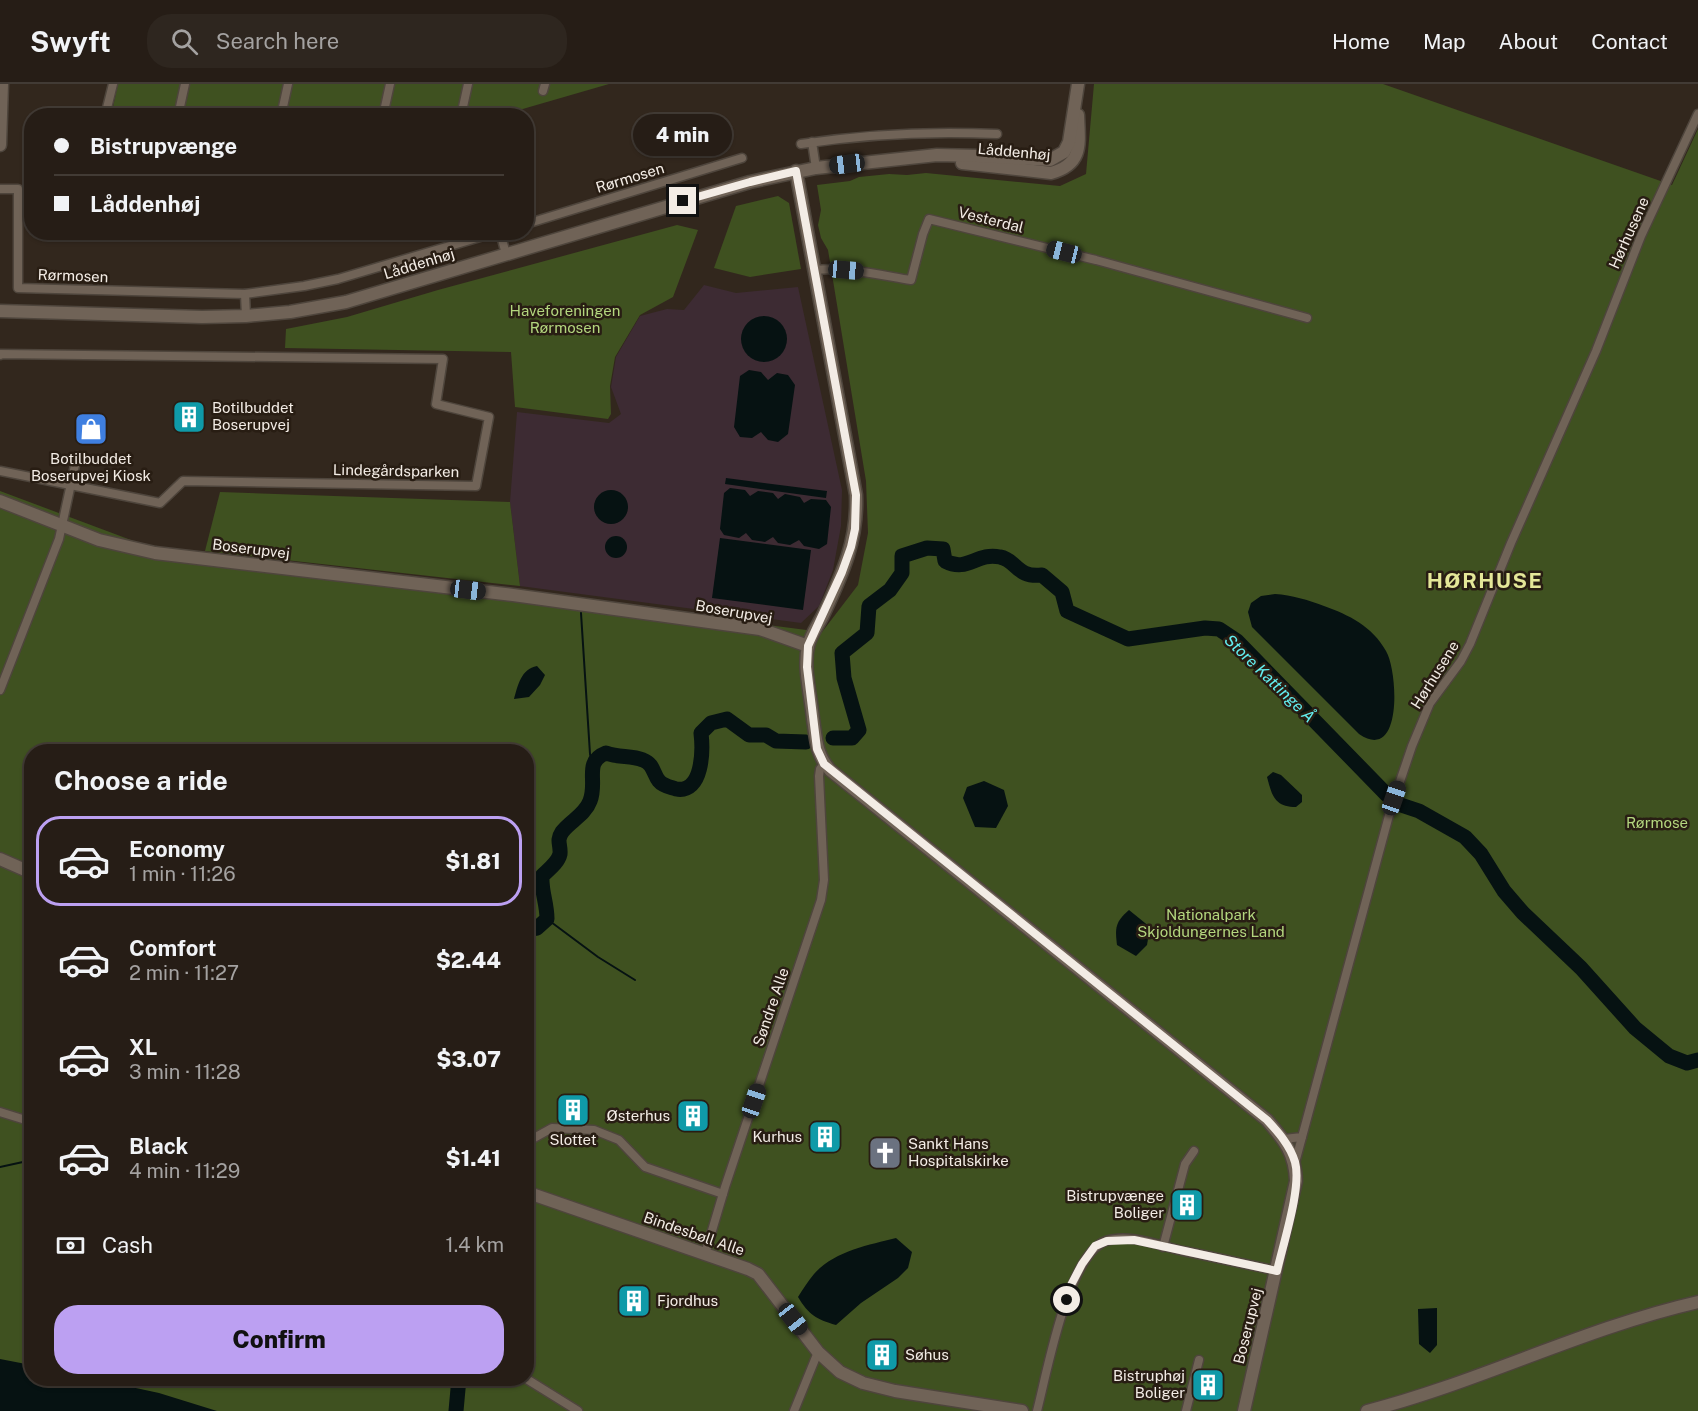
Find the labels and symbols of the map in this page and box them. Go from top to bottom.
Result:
callout: 4 min [634,114,732,156]
street label: Låddenhøj [977,140,1051,163]
car [828,153,866,175]
street label: Rørmosen [594,159,666,196]
route end [669,187,696,214]
street label: Hørhusene [1605,194,1652,271]
street label: Vesterdal [957,203,1026,236]
car [1044,239,1084,265]
street label: Låddenhøj [381,245,456,282]
car [827,259,865,281]
street label: Rørmosen [37,266,109,285]
park label: Haveforeningen Rørmosen [509,302,621,336]
building icon: Botilbuddet Boserupvej [171,399,207,435]
place label: Botilbuddet Boserupvej [212,399,294,433]
shop icon: Botilbuddet Boserupvej Kiosk [73,411,109,447]
place label: Botilbuddet Boserupvej Kiosk [31,450,151,484]
street label: Lindegårdsparken [333,461,459,480]
street label: Boserupvej [211,535,291,562]
district label: HØRHUSE [1427,568,1543,593]
car [449,579,487,601]
street label: Boserupvej [694,596,774,627]
water label: Store Kattinge Å [1220,629,1320,726]
street label: Hørhusene [1407,638,1462,712]
car [1380,778,1408,818]
park label: Rørmose [1626,814,1688,831]
park label: Nationalpark Skjoldungernes Land [1137,906,1285,940]
street label: Søndre Alle [749,965,792,1048]
car [740,1081,768,1121]
building icon: Slottet [555,1092,591,1128]
building icon: Østerhus [675,1098,711,1134]
place label: Østerhus [606,1107,670,1124]
building icon: Kurhus [807,1119,843,1155]
place label: Kurhus [753,1128,802,1145]
place label: Slottet [549,1131,597,1148]
church icon: Sankt Hans Hospitalskirke [867,1135,903,1171]
place label: Sankt Hans Hospitalskirke [908,1135,1009,1169]
place label: Bistrupvænge Boliger [1066,1187,1164,1221]
building icon: Bistrupvænge Boliger [1169,1187,1205,1223]
street label: Bindesbøll Alle [642,1208,747,1259]
building icon: Fjordhus [616,1283,652,1319]
route start [1053,1286,1080,1313]
street label: Boserupvej [1230,1286,1265,1366]
place label: Fjordhus [657,1292,718,1309]
car [775,1299,811,1339]
building icon: Søhus [864,1337,900,1373]
place label: Søhus [905,1346,949,1363]
place label: Bistruphøj Boliger [1113,1367,1185,1401]
building icon: Bistruphøj Boliger [1190,1367,1226,1403]

